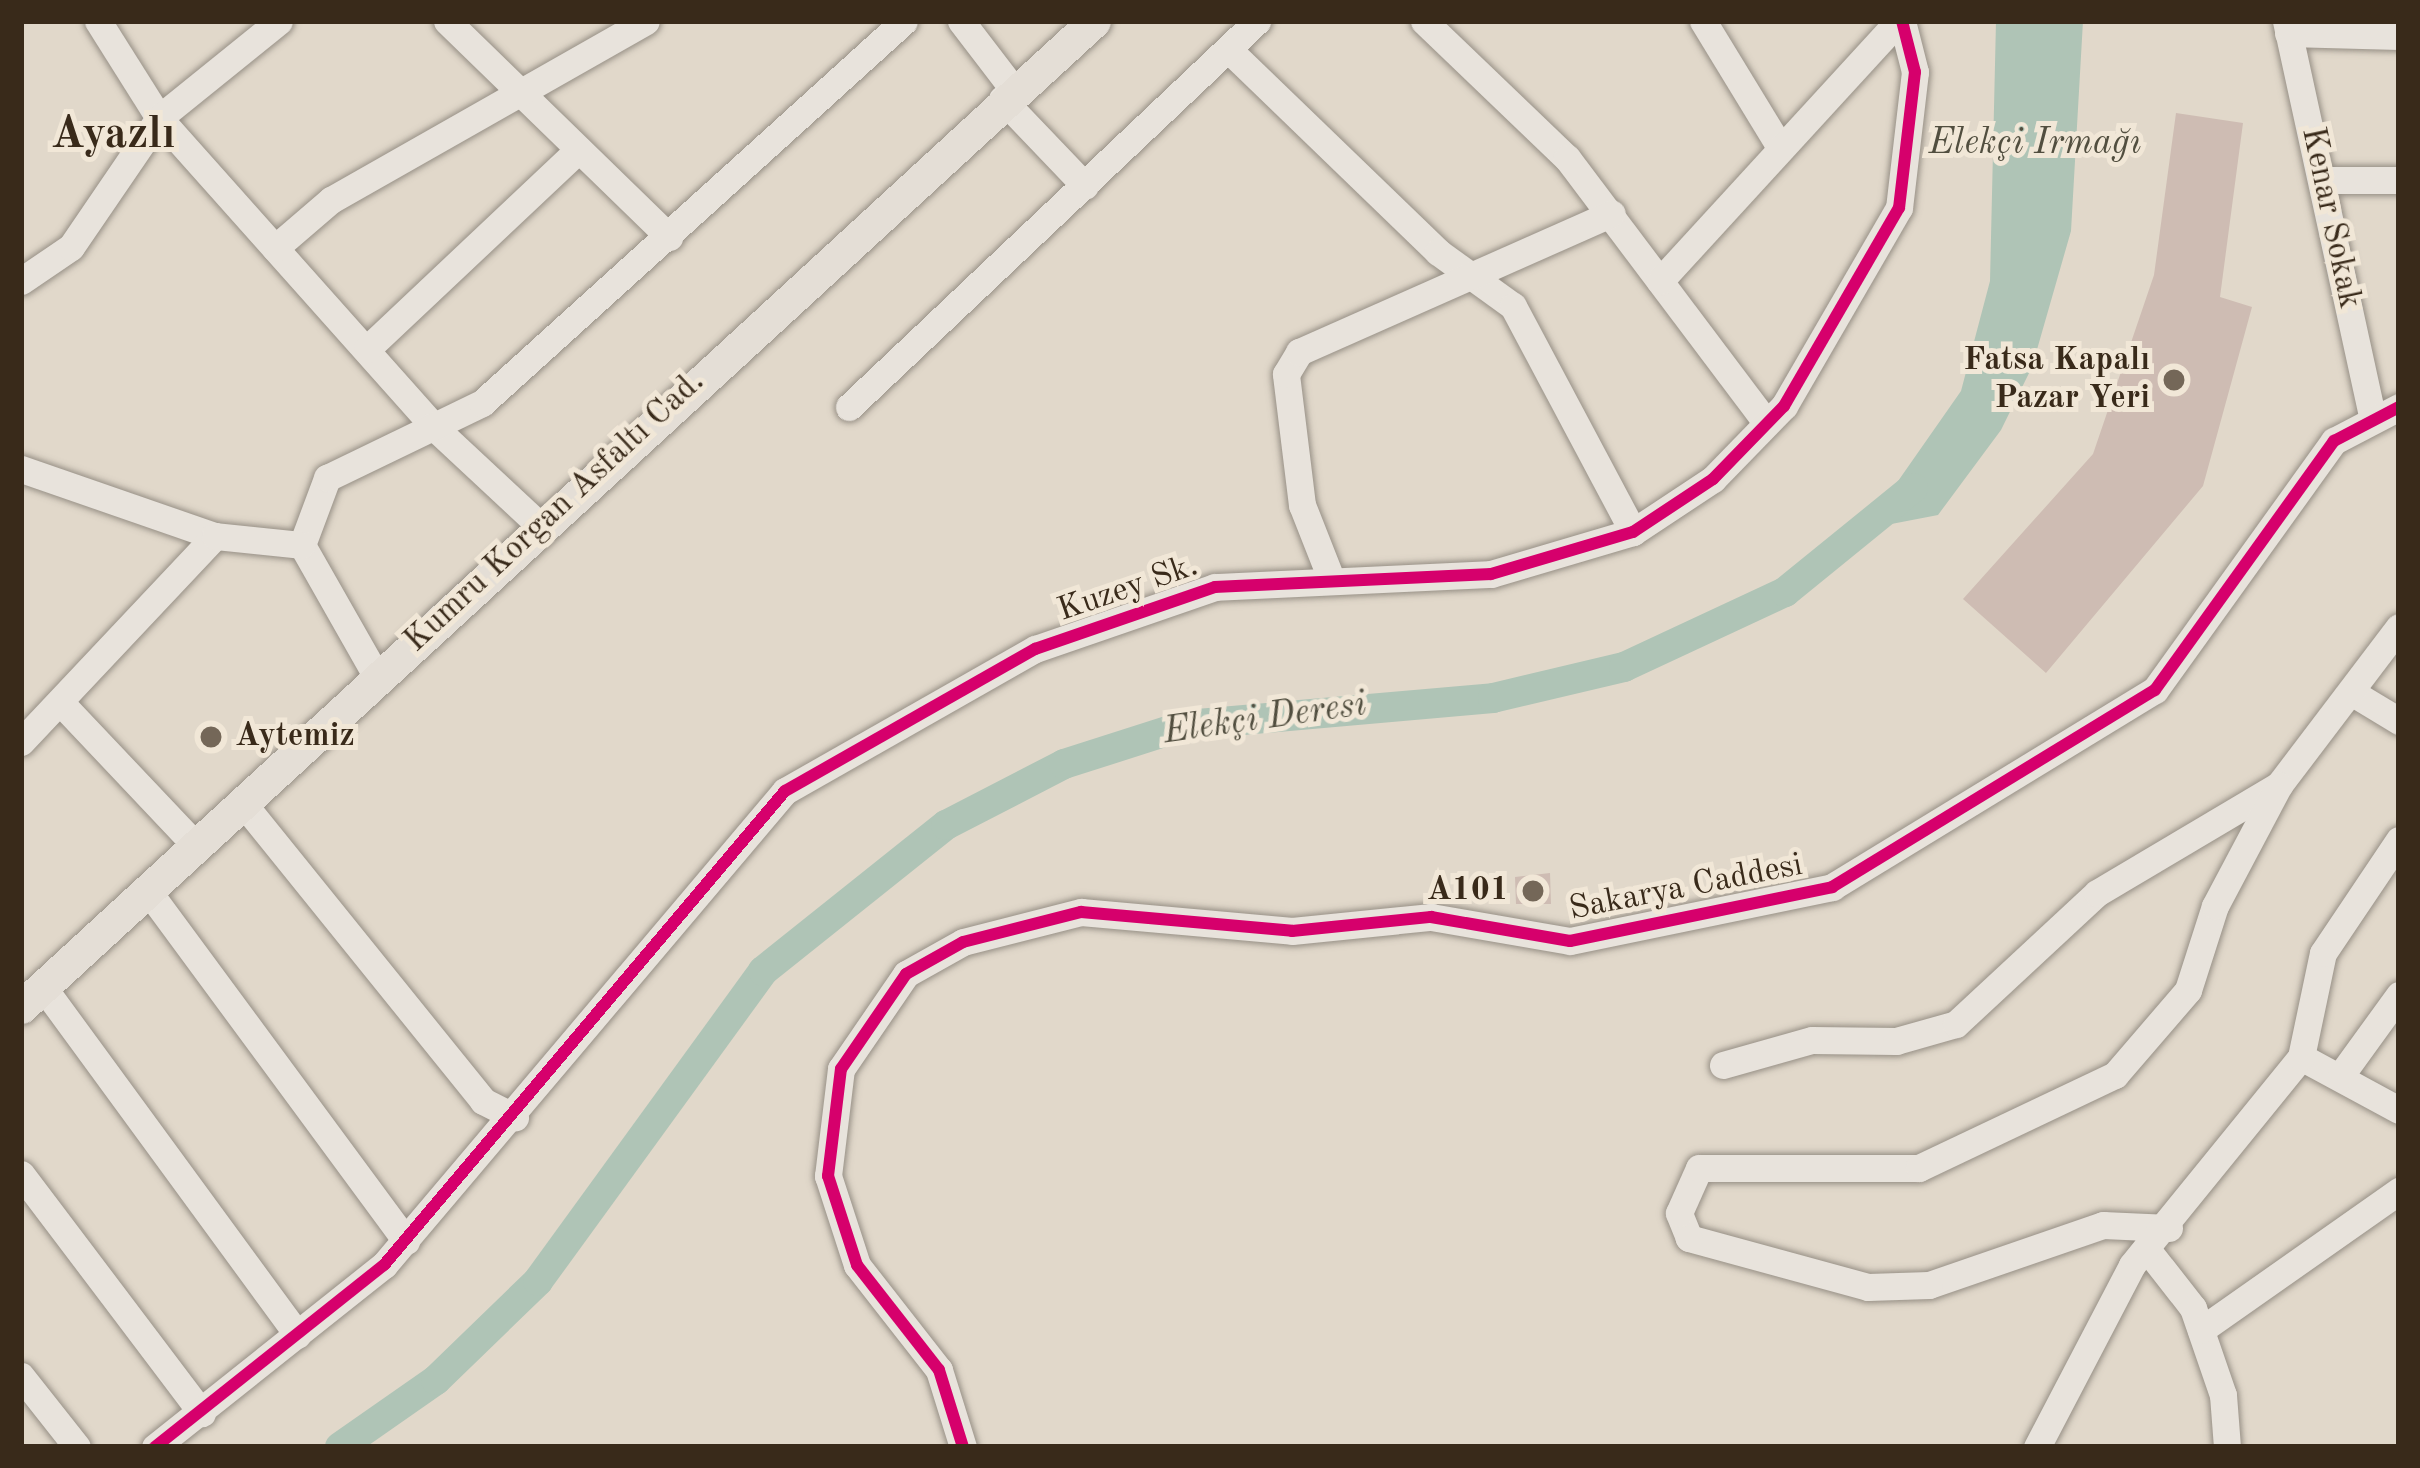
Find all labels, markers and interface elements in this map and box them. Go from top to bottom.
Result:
district label: Ayazlı [51,109,175,163]
water label: Elekçi Irmağı [1929,123,2141,167]
street label: Kenar Sokak [2291,124,2369,312]
place label: Fatsa Kapalı Pazar Yeri [1963,341,2150,419]
street label: Kumru Korgan Asfaltı Cad. [397,363,713,661]
marker: Fatsa Kapalı Pazar Yeri [2161,367,2187,393]
street label: Kuzey Sk. [1053,547,1203,631]
water label: Elekçi Deresi [1161,684,1369,756]
place label: Aytemiz [235,717,355,757]
marker: Aytemiz [198,724,224,750]
street label: Sakarya Caddesi [1566,846,1806,930]
place label: A101 [1427,871,1509,911]
marker: A101 [1520,878,1546,904]

